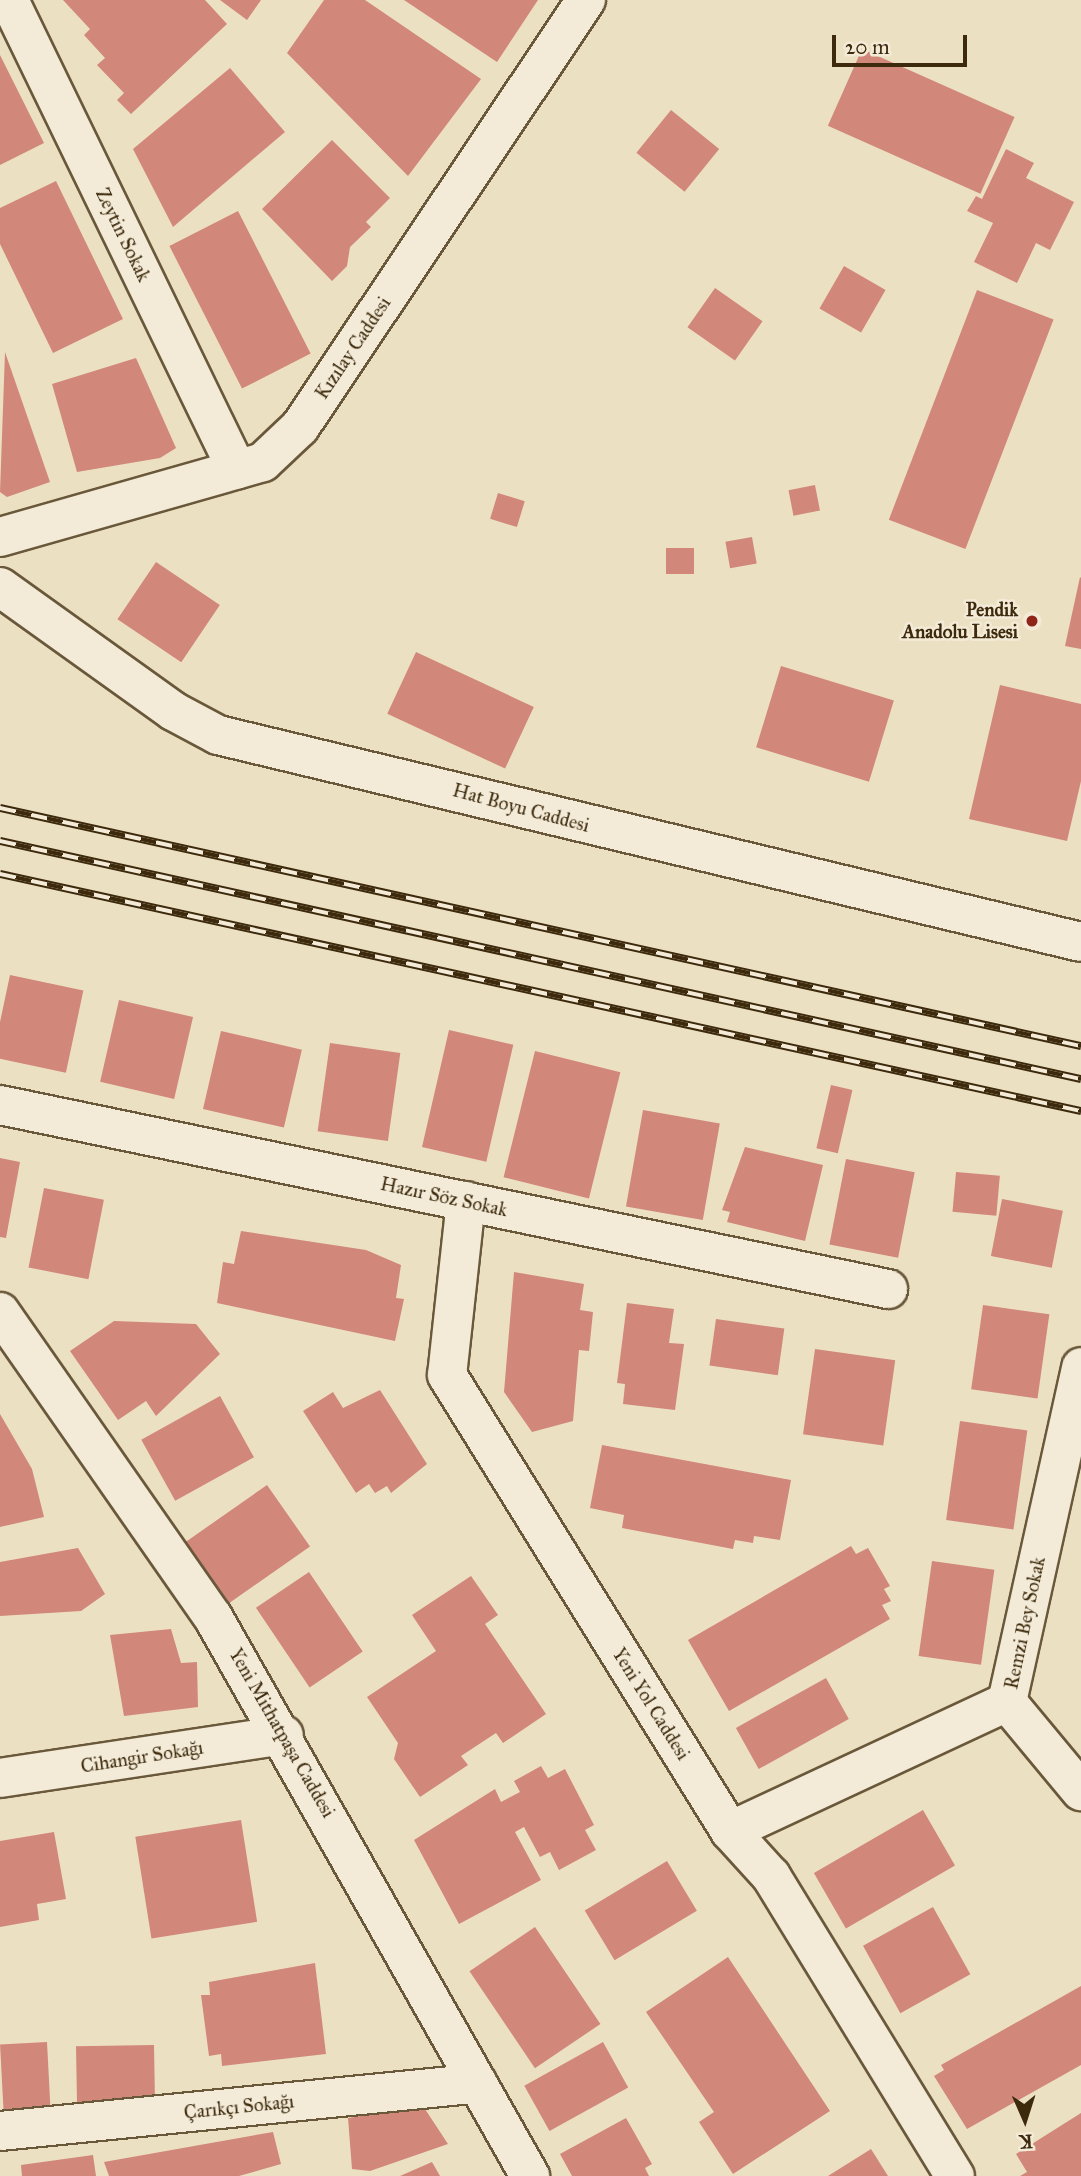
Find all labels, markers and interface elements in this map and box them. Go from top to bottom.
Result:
scale bar [836,21,971,65]
text: 20 m [845,34,890,60]
street label: Zeytin Sokak [91,185,155,285]
street label: Kızılay Caddesi [310,292,396,404]
place label: Pendik Anadolu Lisesi [902,599,1018,643]
marker: Pendik Anadolu Lisesi [1024,613,1040,629]
street label: Hat Boyu Caddesi [450,779,592,837]
street label: Hazır Söz Sokak [378,1172,510,1222]
street label: Remzi Bey Sokak [1000,1555,1050,1691]
street label: Yeni Mithatpaşa Caddesi [224,1644,340,1822]
street label: Yeni Yol Caddesi [607,1644,695,1764]
street label: Cihangir Sokağı [79,1736,205,1778]
north arrow [990,2085,1060,2155]
street label: Çarıkçı Sokağı [183,2090,295,2124]
text: K [1019,2130,1033,2153]

